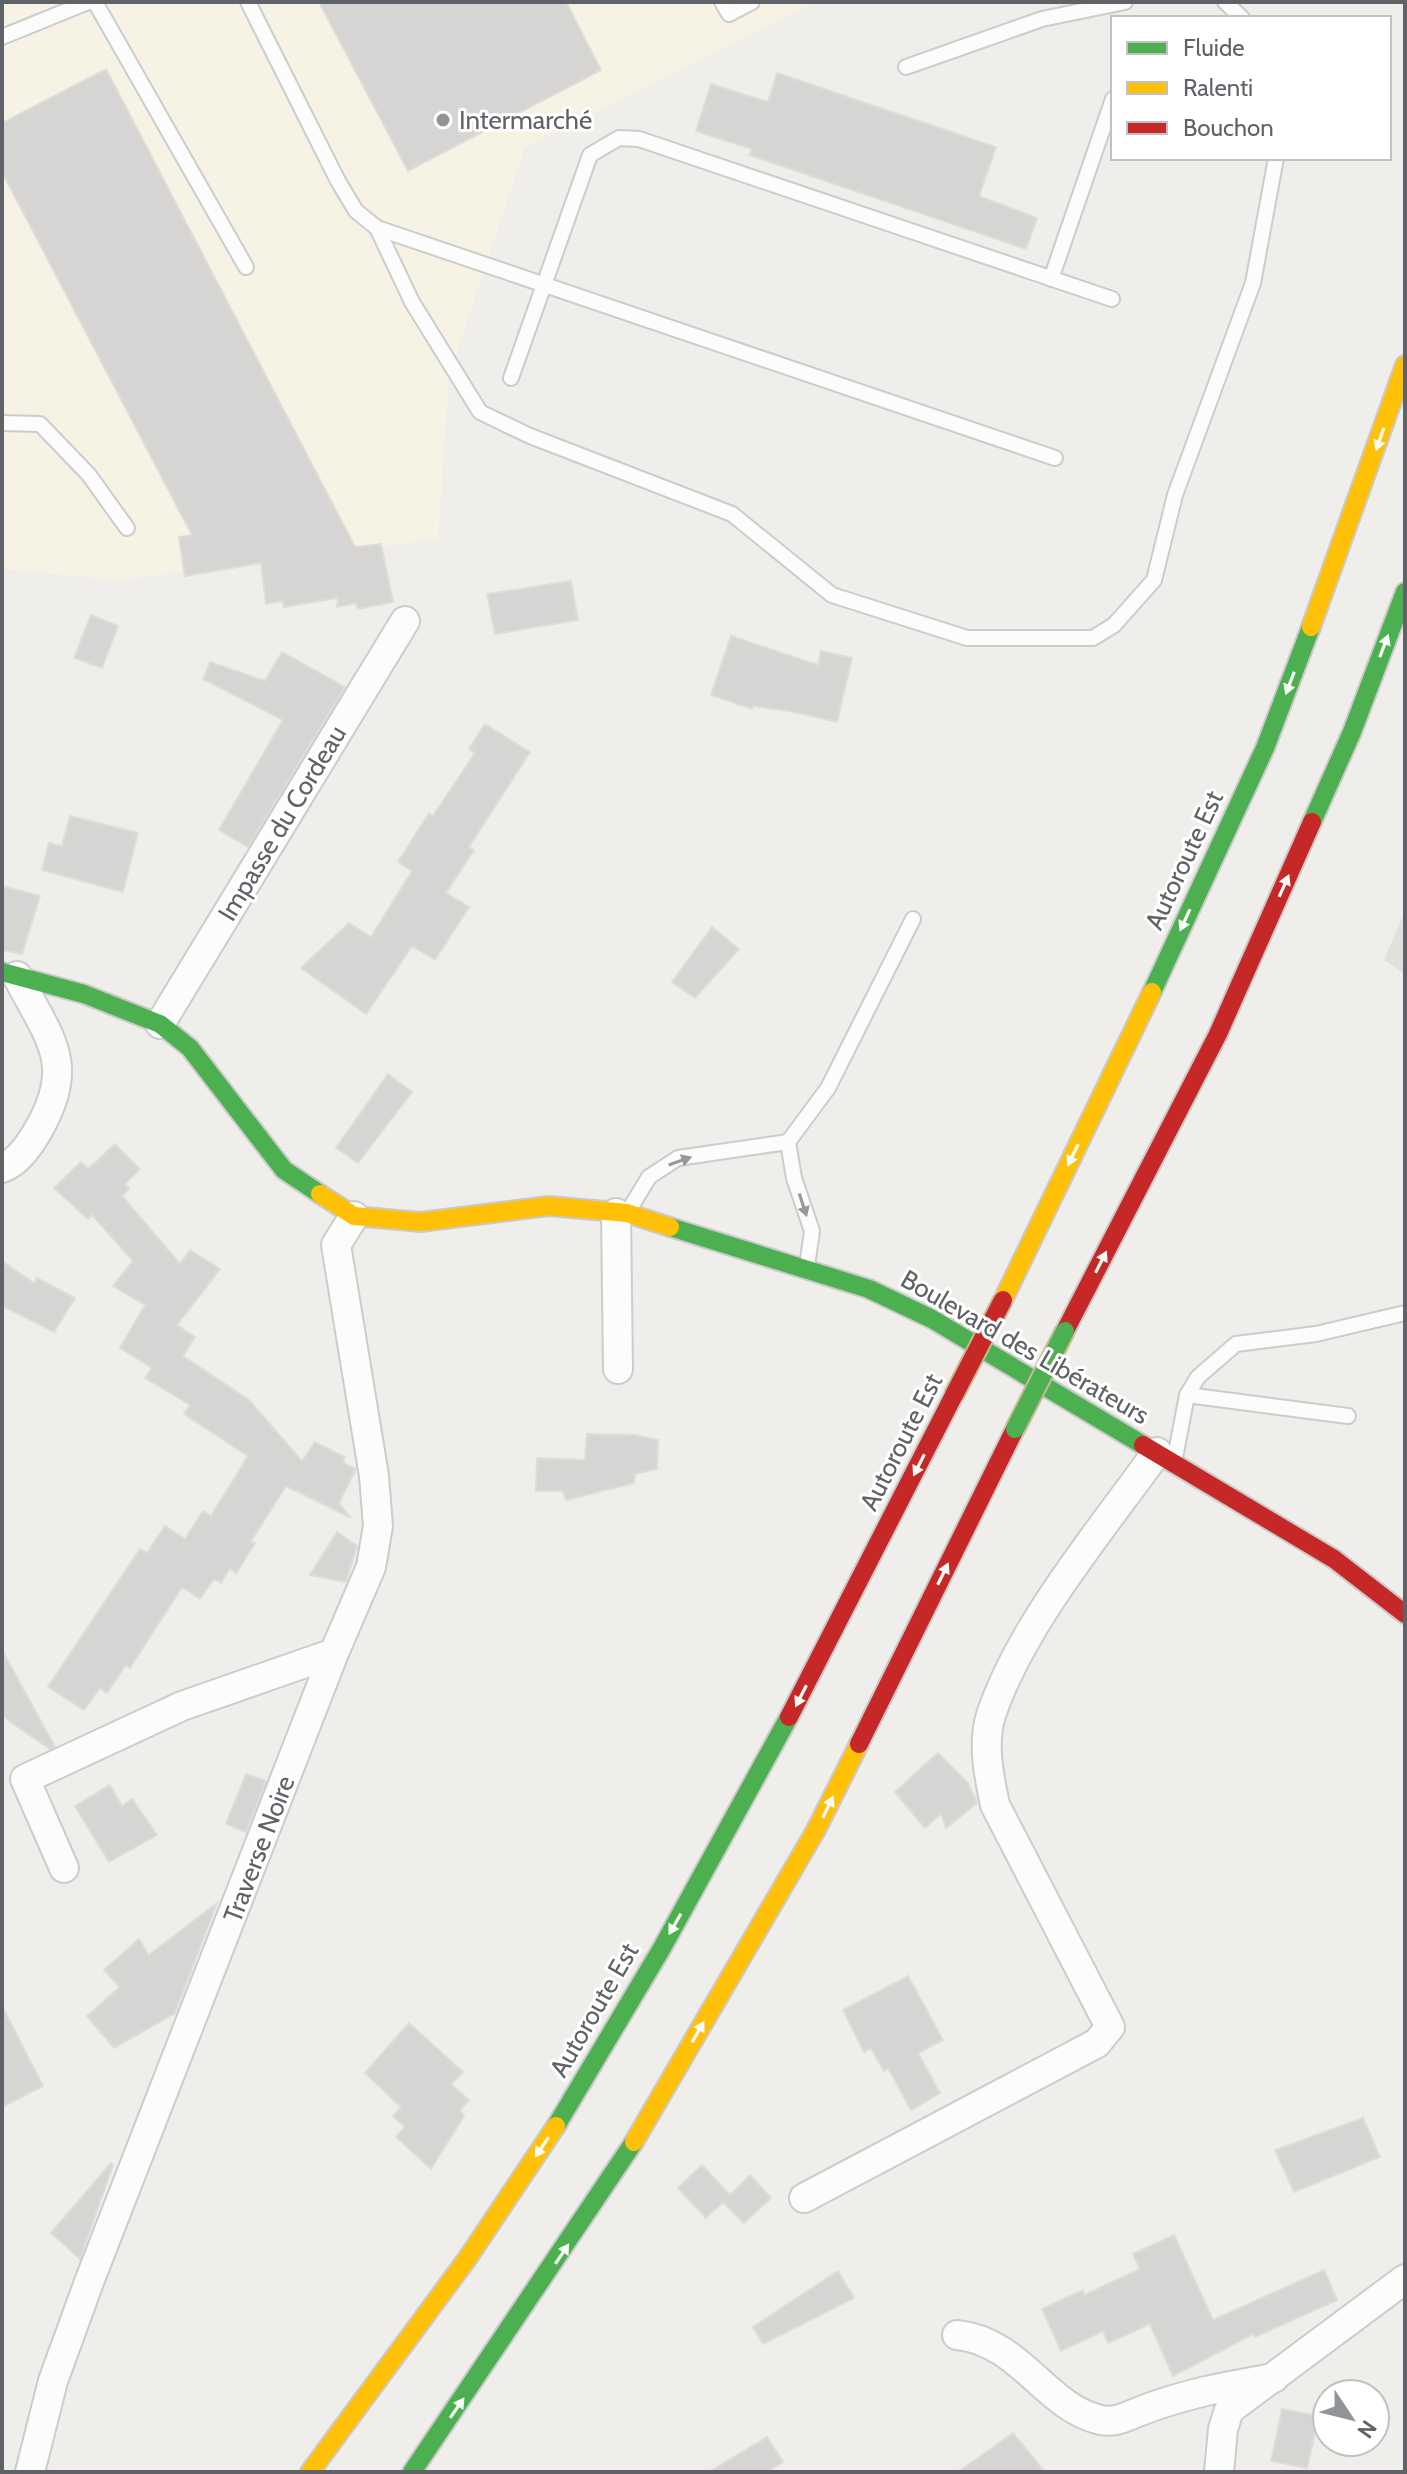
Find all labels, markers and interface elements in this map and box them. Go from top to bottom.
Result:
legend [1111,16,1391,160]
text: Fluide [1183,33,1245,62]
text: Ralenti [1183,73,1253,102]
place label: Intermarché [459,104,592,136]
marker: Intermarché [434,111,452,129]
text: Bouchon [1183,113,1274,142]
one-way arrow [1374,427,1386,451]
one-way arrow [1378,634,1391,658]
one-way arrow [1283,671,1296,695]
street label: Impasse du Cordeau [211,719,353,927]
street label: Autoroute Est [1138,785,1230,935]
one-way arrow [1277,874,1291,898]
one-way arrow [1178,909,1192,932]
one-way arrow [1067,1144,1080,1167]
one-way arrow [668,1154,692,1166]
one-way arrow [797,1193,809,1217]
one-way arrow [1094,1250,1107,1273]
street label: Boulevard des Libérateurs [895,1263,1155,1431]
street label: Autoroute Est [853,1368,949,1516]
one-way arrow [912,1453,926,1476]
one-way arrow [937,1563,950,1586]
one-way arrow [794,1685,807,1708]
street label: Traverse Noire [216,1771,302,1927]
one-way arrow [821,1795,834,1818]
one-way arrow [668,1913,682,1935]
street label: Autoroute Est [543,1937,645,2083]
one-way arrow [691,2021,705,2043]
one-way arrow [535,2136,550,2157]
one-way arrow [554,2243,569,2265]
north arrow [1311,2378,1391,2458]
one-way arrow [449,2398,464,2419]
text: N [1351,2415,1382,2443]

